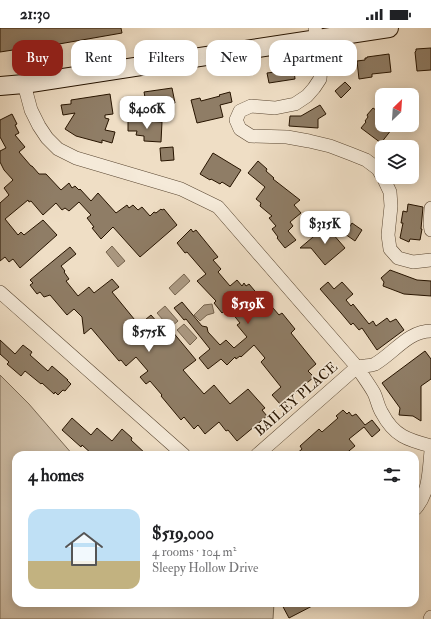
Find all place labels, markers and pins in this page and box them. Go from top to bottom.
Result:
pin: $406K [119,96,175,130]
pin: $315K [297,211,353,245]
pin: $519K [220,291,276,325]
pin: $575K [121,319,177,353]

